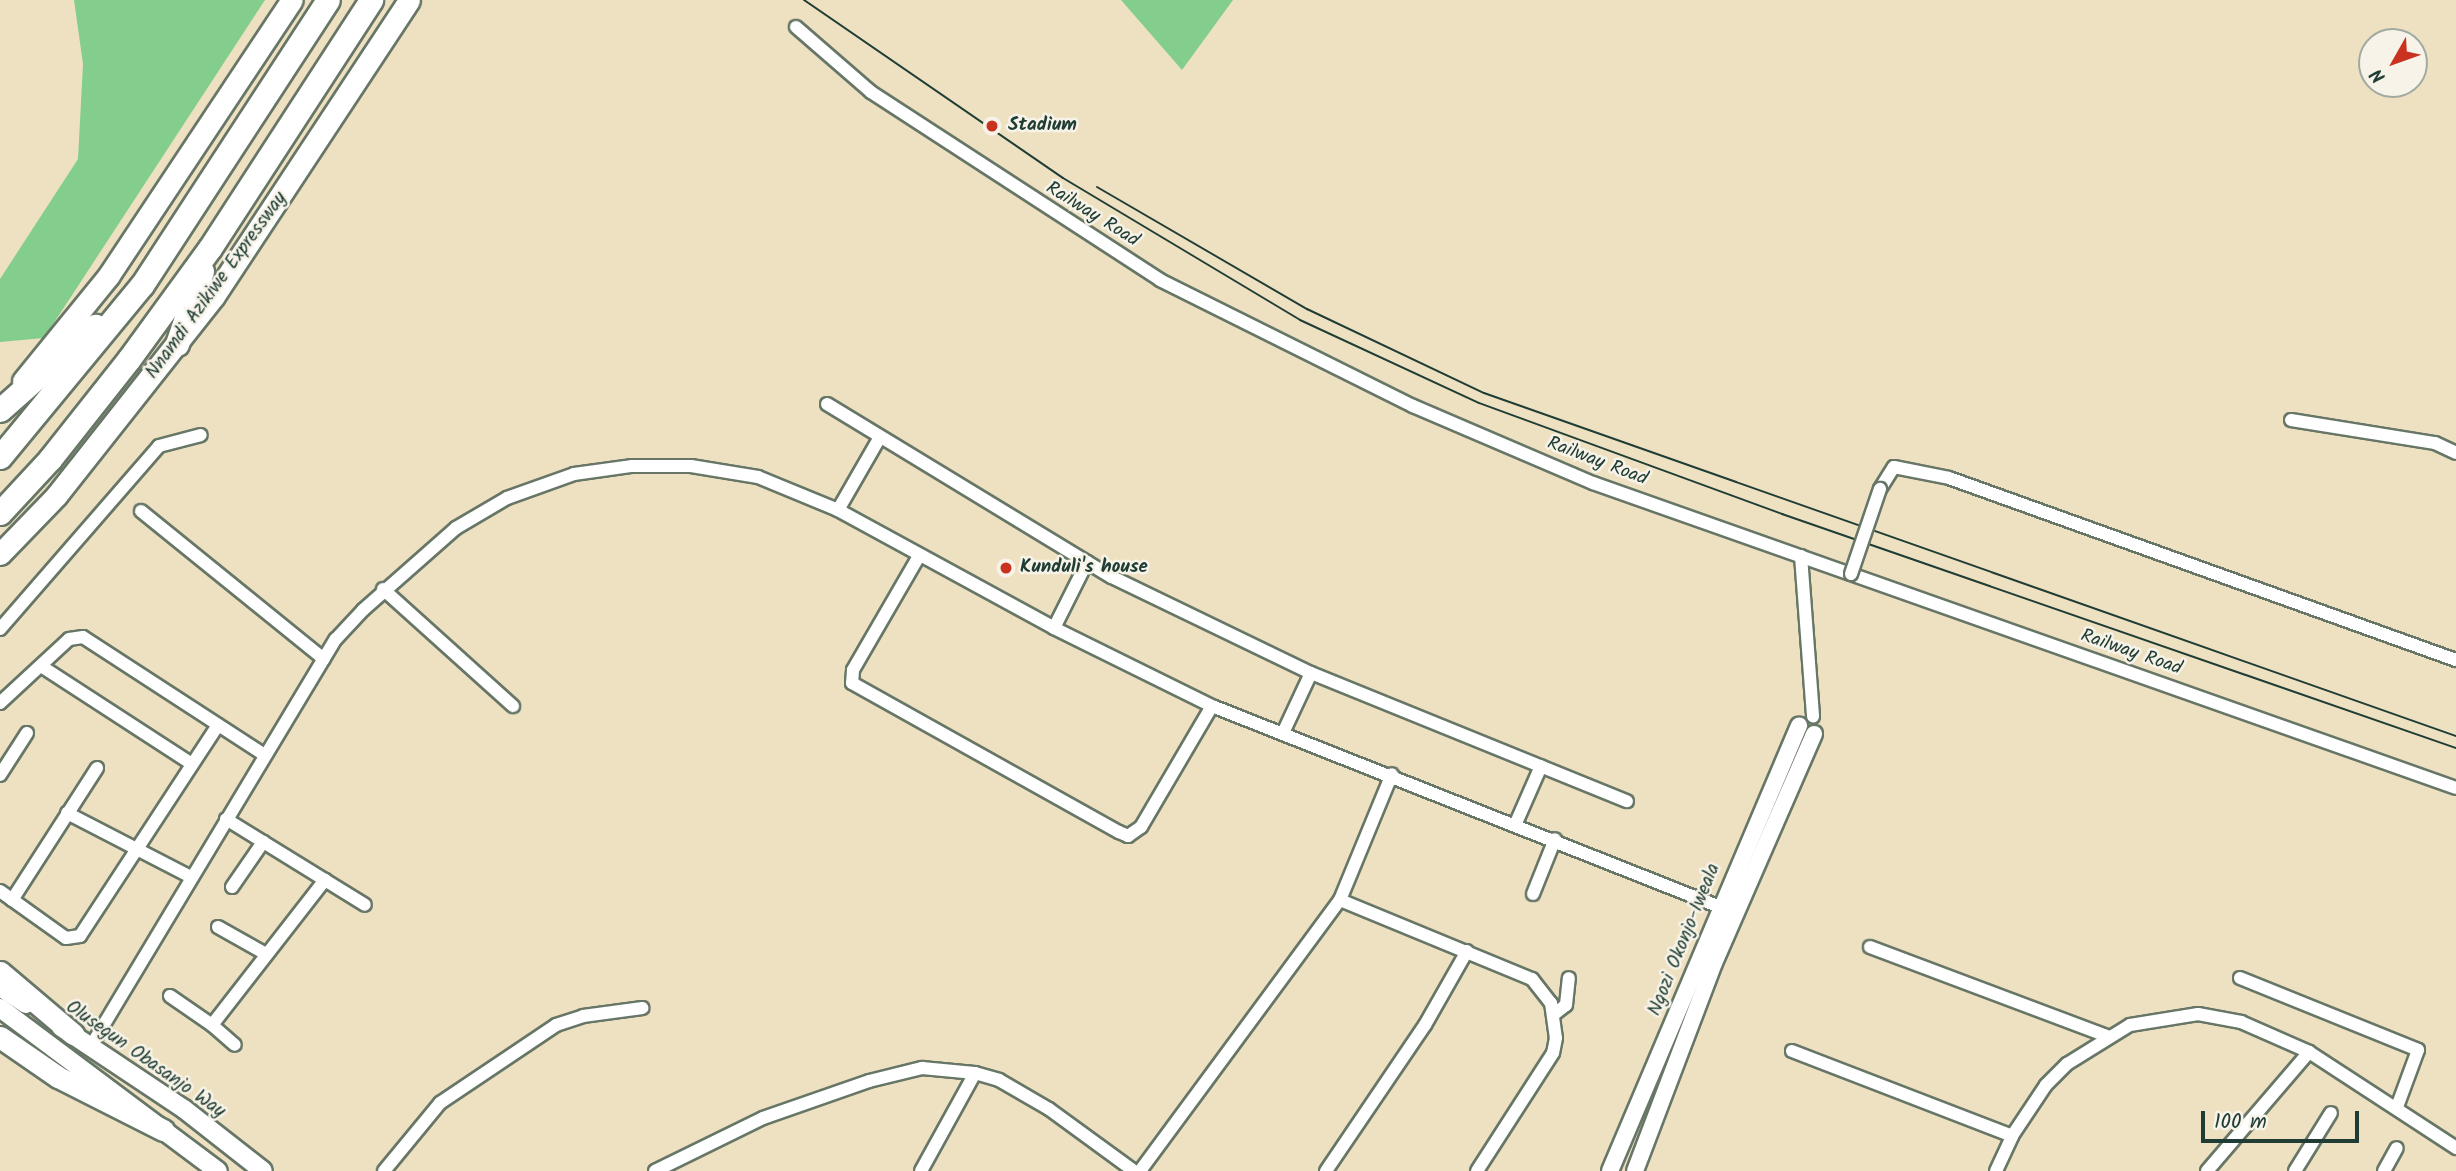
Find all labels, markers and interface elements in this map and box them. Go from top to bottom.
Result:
north arrow [2358,28,2428,98]
text: N [2363,61,2394,89]
place label: Stadium [1008,115,1077,137]
marker: Stadium [982,116,1002,136]
street label: Railway Road [1041,177,1143,253]
street label: Nnamdi Azikiwe Expressway [142,188,292,384]
street label: Railway Road [1544,432,1650,492]
place label: Kunduli's house [1020,557,1148,579]
marker: Kunduli's house [998,560,1014,576]
street label: Railway Road [2077,625,2185,681]
street label: Ngozi Okonjo-Iweala [1644,861,1726,1019]
street label: Olusegun Obasanjo Way [61,996,229,1124]
scale bar [2204,1098,2362,1142]
text: 100 m [2214,1106,2267,1139]

